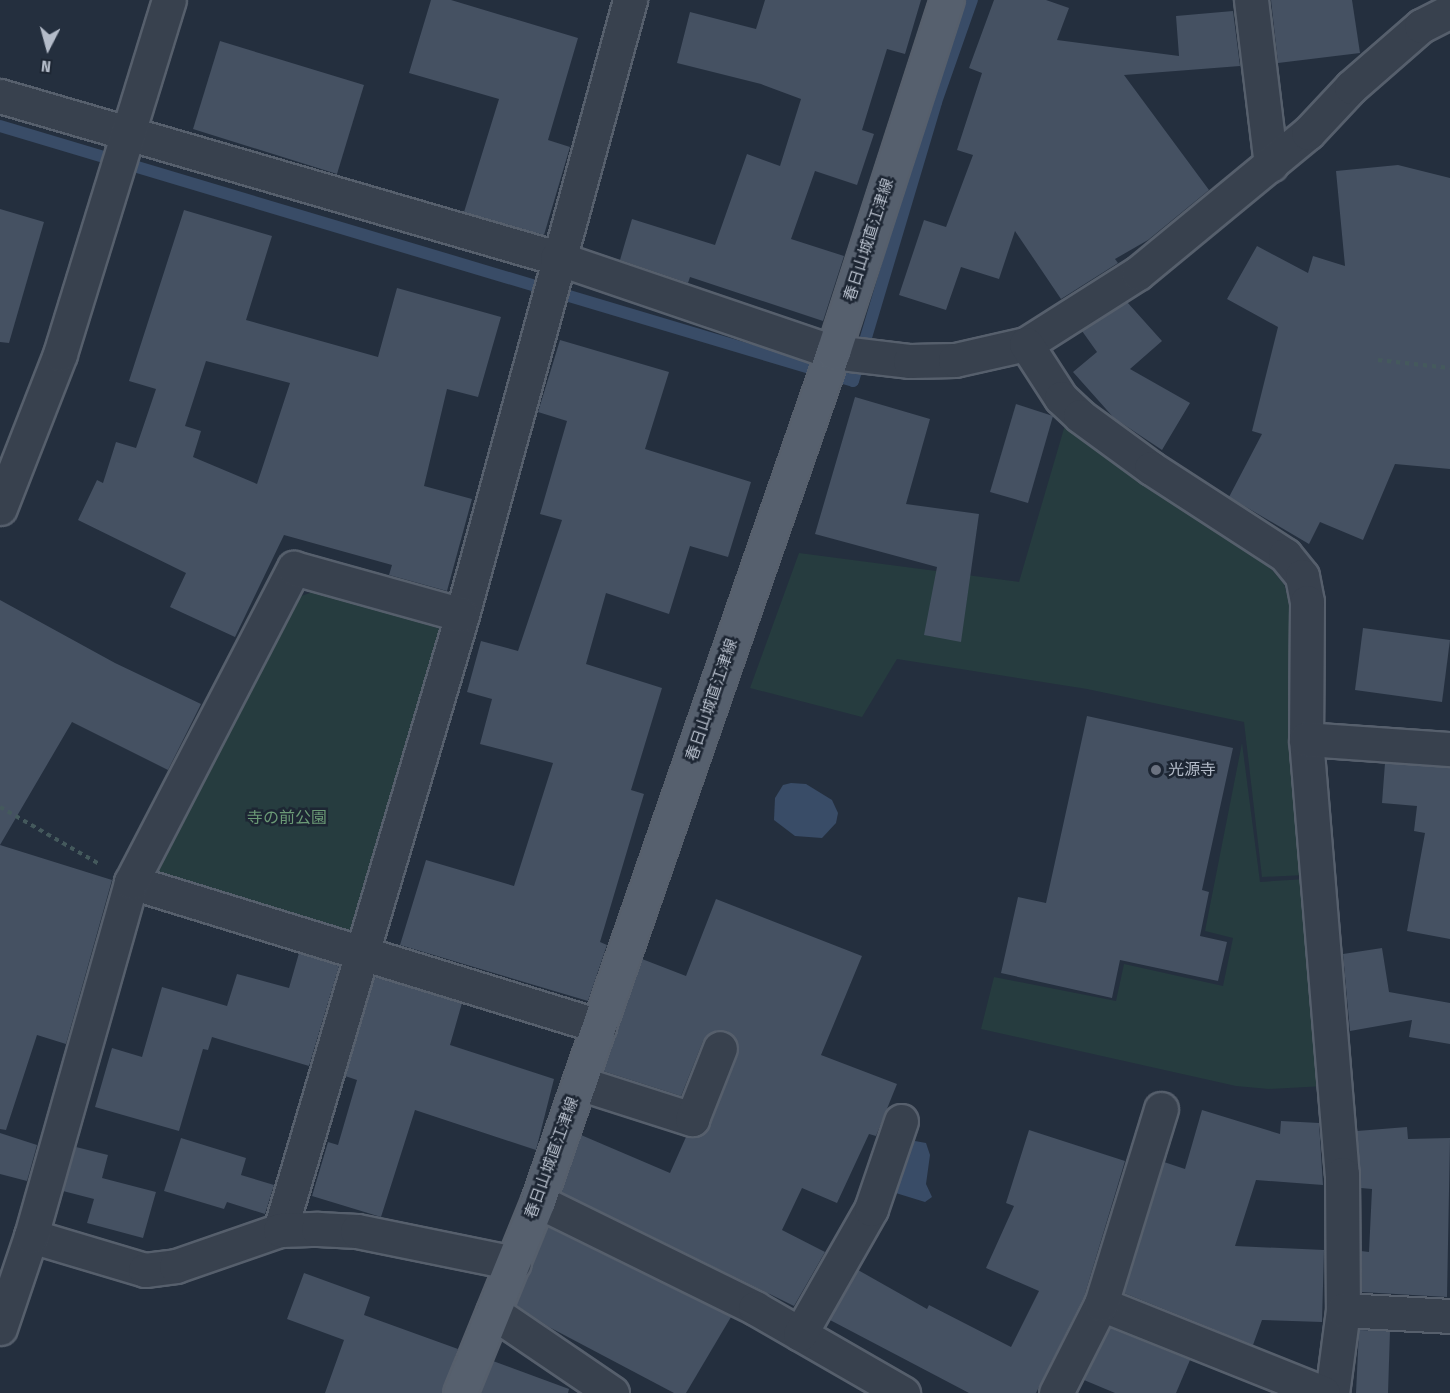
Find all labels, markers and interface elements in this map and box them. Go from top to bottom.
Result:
north arrow [18,18,78,78]
text: N [40,56,52,76]
street label: 春日山城直江津線 [840,176,898,304]
street label: 春日山城直江津線 [682,636,742,764]
place label: 光源寺 [1168,760,1216,780]
marker: 光源寺 [1149,763,1163,777]
park label: 寺の前公園 [247,808,327,828]
street label: 春日山城直江津線 [521,1095,583,1221]

